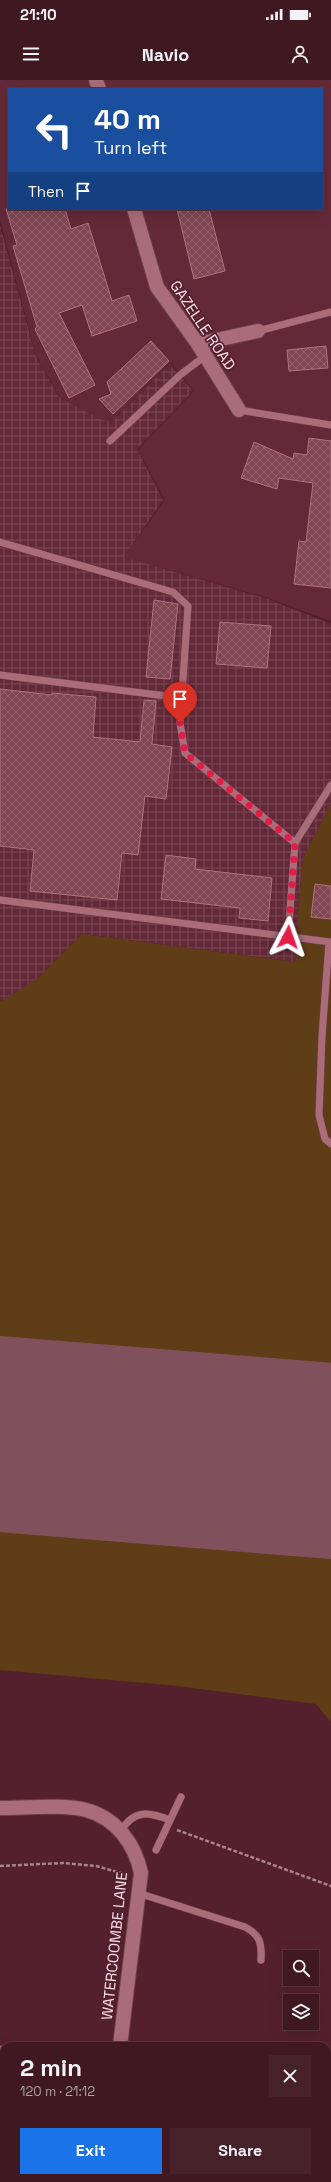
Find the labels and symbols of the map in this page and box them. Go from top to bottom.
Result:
street label: GAZELLE ROAD [166,277,240,373]
pin [163,682,197,723]
position arrow [267,916,309,958]
street label: WATERCOOMBE LANE [97,1871,131,2021]

